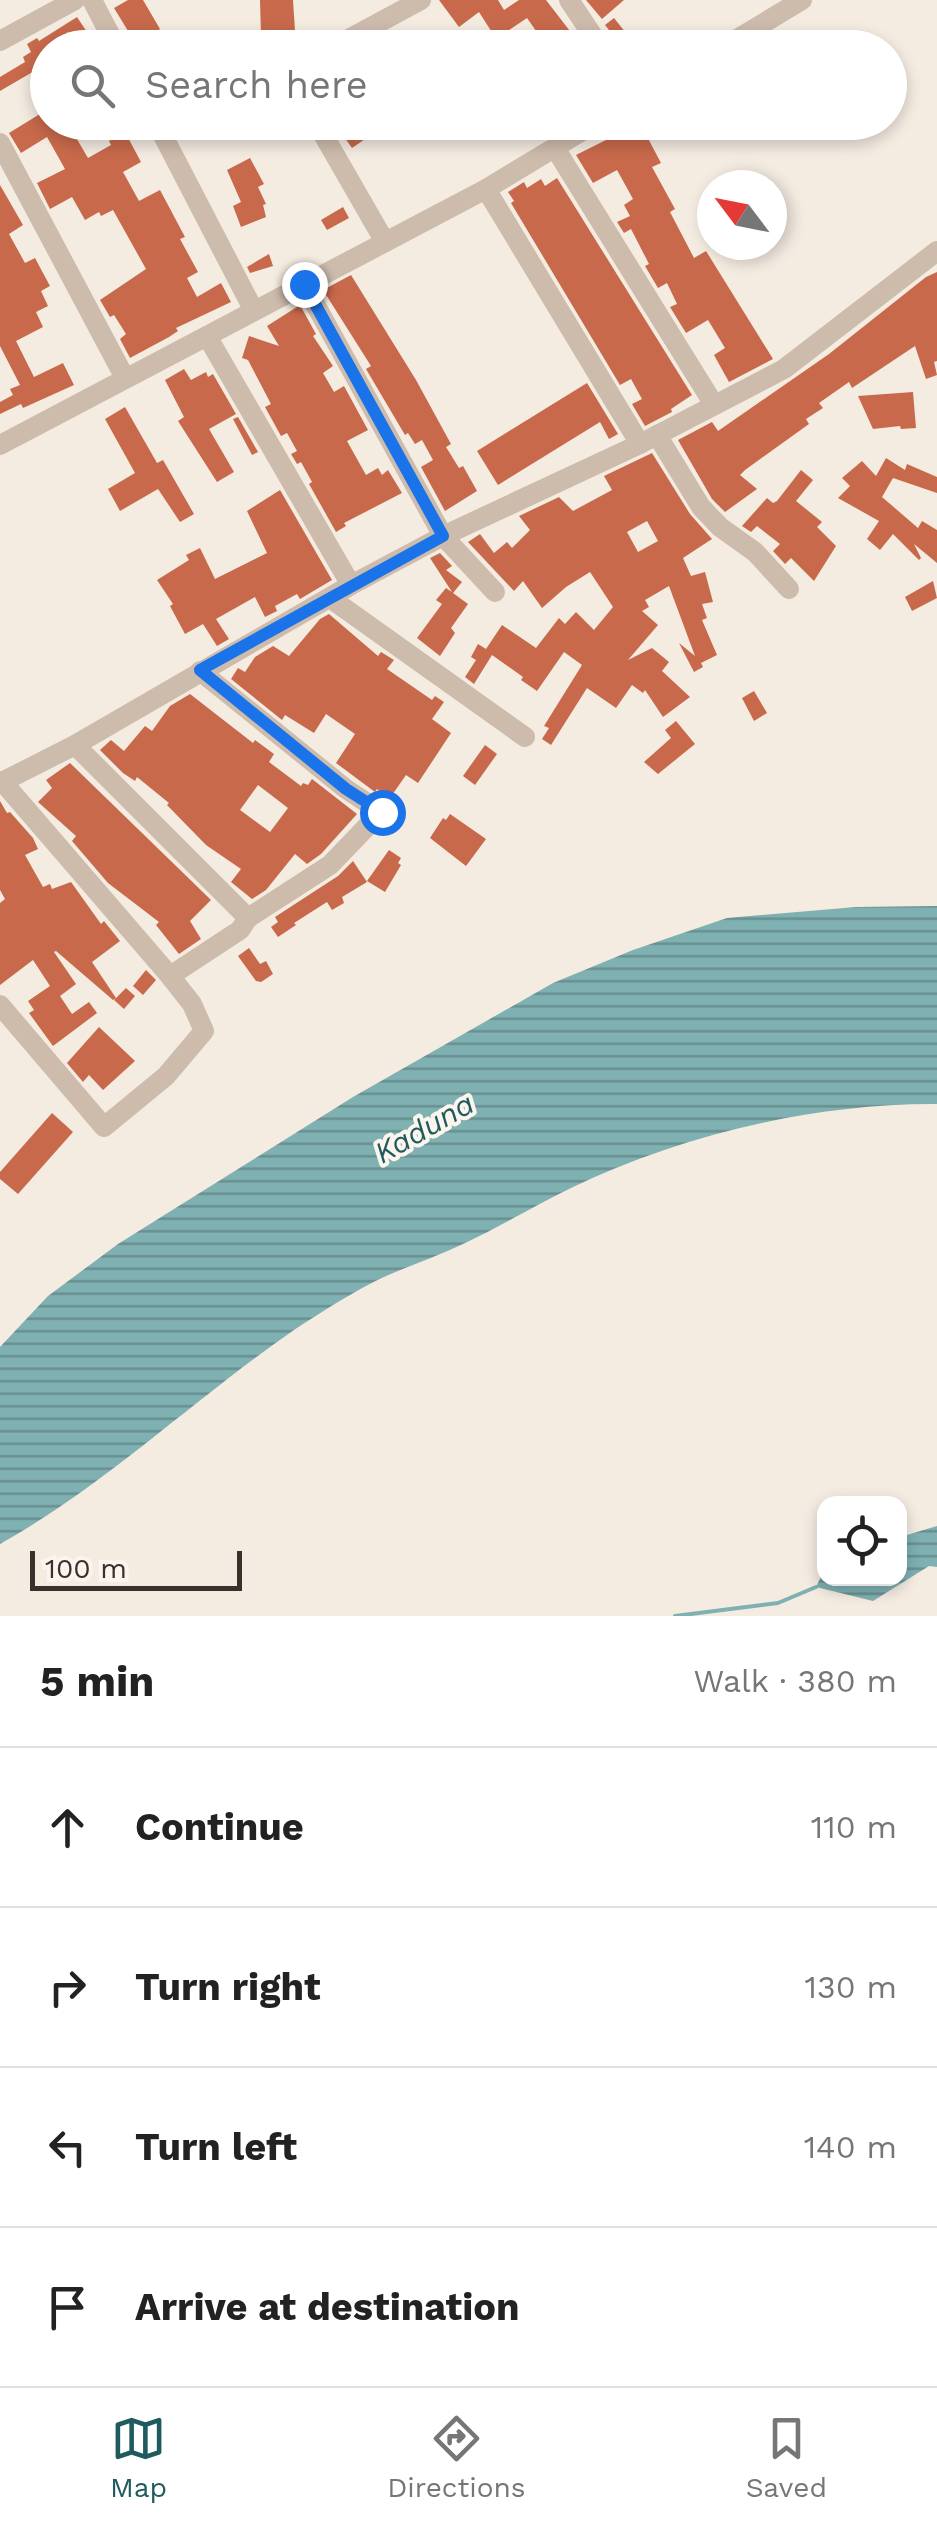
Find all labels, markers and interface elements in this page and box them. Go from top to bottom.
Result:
search box [30,30,907,140]
icon: search [65,58,120,113]
text: Search here [145,63,368,107]
north arrow [697,170,787,260]
route end [282,262,328,308]
route start [360,790,406,836]
water label: Kaduna [368,1086,480,1170]
map controls [817,1496,907,1586]
button: locate [817,1496,907,1586]
scale bar [30,1546,242,1590]
text: 100 m [45,1552,127,1585]
text: 5 min [40,1657,154,1706]
text: Walk · 380 m [693,1662,897,1700]
icon: ahead [40,1800,95,1855]
text: Continue [135,1805,304,1849]
text: 110 m [811,1808,897,1846]
icon: right [40,1960,95,2015]
text: Turn right [135,1965,321,2009]
text: 130 m [805,1968,897,2006]
icon: left [40,2120,95,2175]
text: Turn left [135,2125,297,2169]
text: 140 m [804,2128,897,2166]
icon: arrive [40,2280,95,2335]
text: Arrive at destination [135,2285,520,2329]
tab: Map [110,2411,167,2504]
tab: Directions [387,2411,526,2504]
tab: Saved [746,2411,827,2504]

